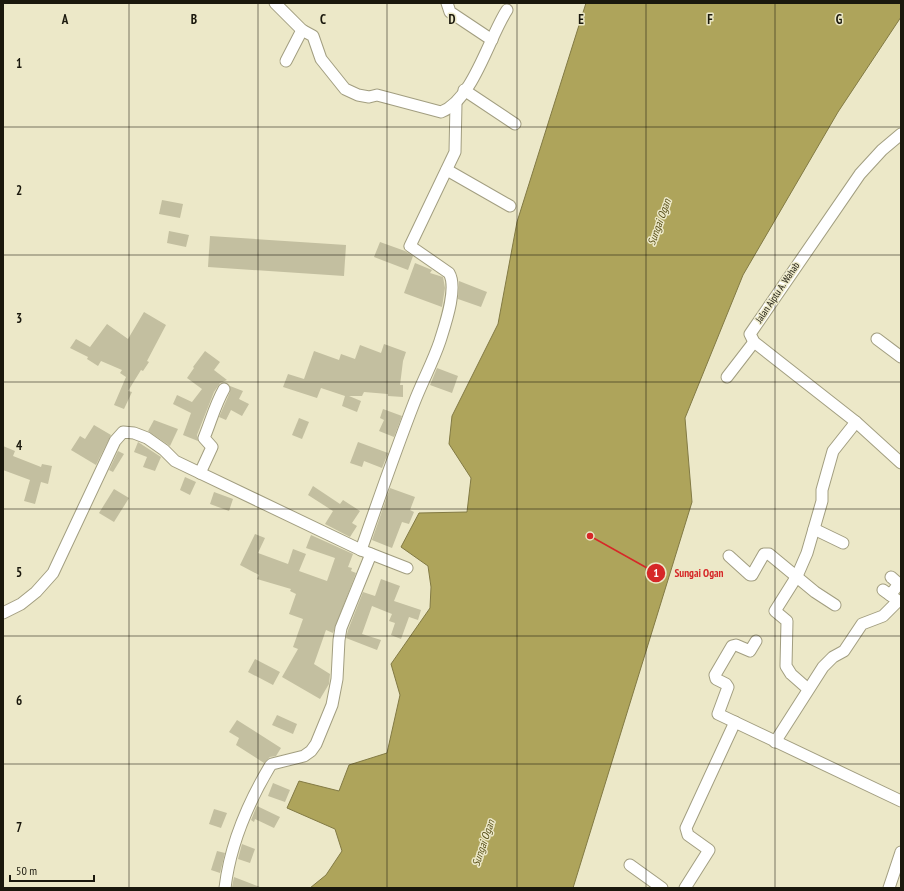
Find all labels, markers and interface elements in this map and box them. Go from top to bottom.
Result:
text: A [61,11,69,28]
text: B [191,11,197,28]
text: C [320,11,326,28]
text: D [449,11,456,28]
text: E [578,11,584,28]
text: F [707,11,713,28]
text: G [836,11,843,28]
text: 1 [16,55,22,72]
text: 2 [16,182,22,199]
water label: Sungai Ogan [644,196,674,247]
street label: Jalan Aiptu A. Wahab [752,259,802,326]
text: 3 [16,310,22,327]
text: 4 [16,437,23,454]
callout: Sungai Ogan [646,561,731,584]
text: 5 [16,564,22,581]
text: 1 [653,565,659,580]
text: Sungai Ogan [674,566,724,580]
text: 6 [16,692,22,709]
water label: Sungai Ogan [469,817,498,868]
text: 7 [16,819,22,836]
scale bar [10,857,94,883]
text: 50 m [16,863,37,878]

